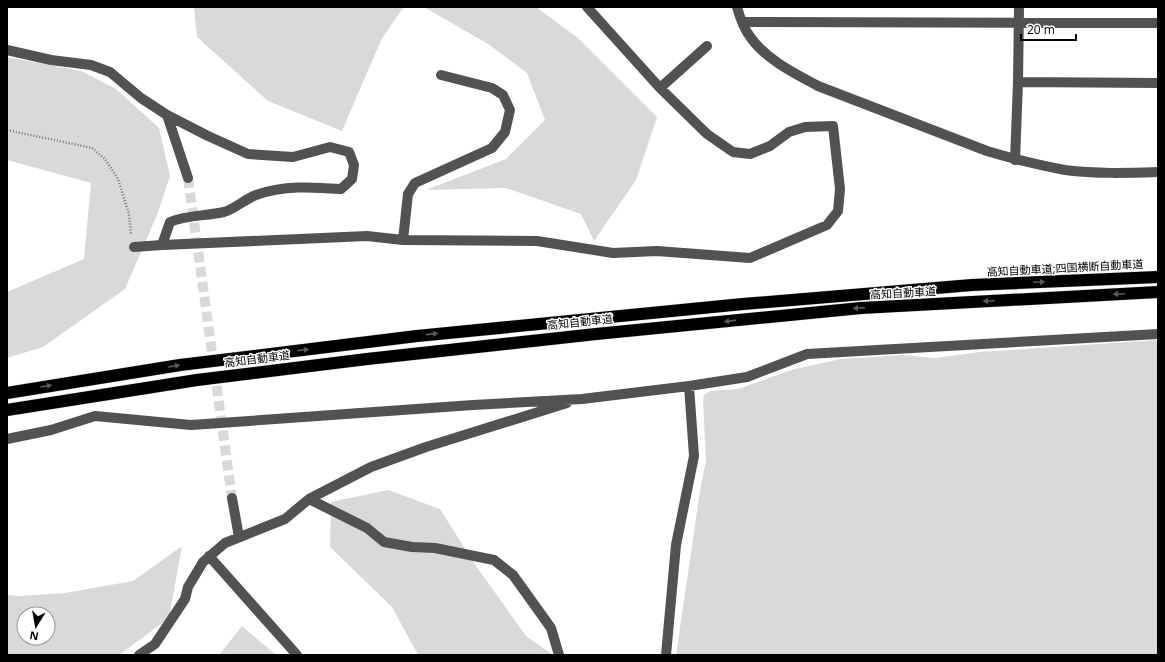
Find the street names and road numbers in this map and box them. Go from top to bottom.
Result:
street label: 高知自動車道;四国横断自動車道 [986,256,1144,279]
street label: 高知自動車道 [870,283,936,302]
street label: 高知自動車道 [546,311,614,332]
street label: 高知自動車道 [223,347,291,370]

